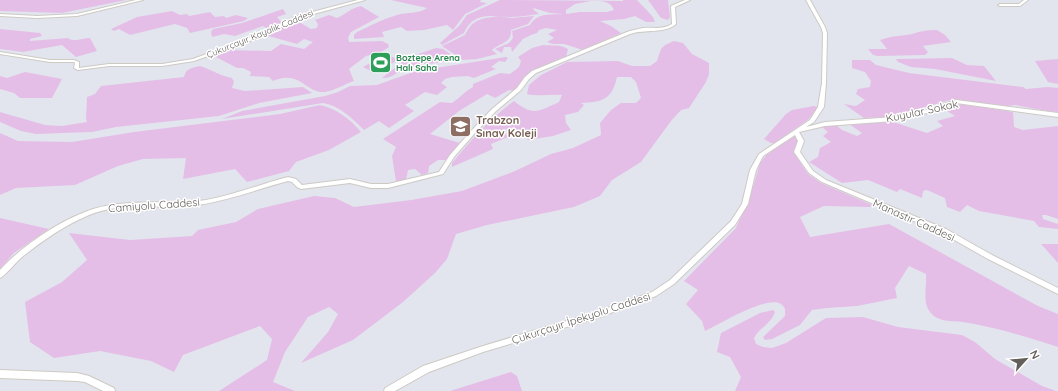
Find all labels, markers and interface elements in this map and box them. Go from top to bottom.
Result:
street label: Çukurçayır Kayalık Caddesi [205,7,315,60]
sports icon: Boztepe Arena Halı Saha [368,50,394,76]
place label: Boztepe Arena Halı Saha [396,52,460,73]
street label: Kuyular Sokak [884,96,960,126]
school or university icon: Trabzon Sınav Koleji [447,113,473,139]
place label: Trabzon Sınav Koleji [476,113,537,140]
street label: Camiyolu Caddesi [108,195,200,215]
street label: Manastır Caddesi [871,196,957,244]
street label: Çukurçayır İpekyolu Caddesi [510,289,652,347]
north arrow [1006,339,1046,379]
text: N [1027,348,1043,361]

